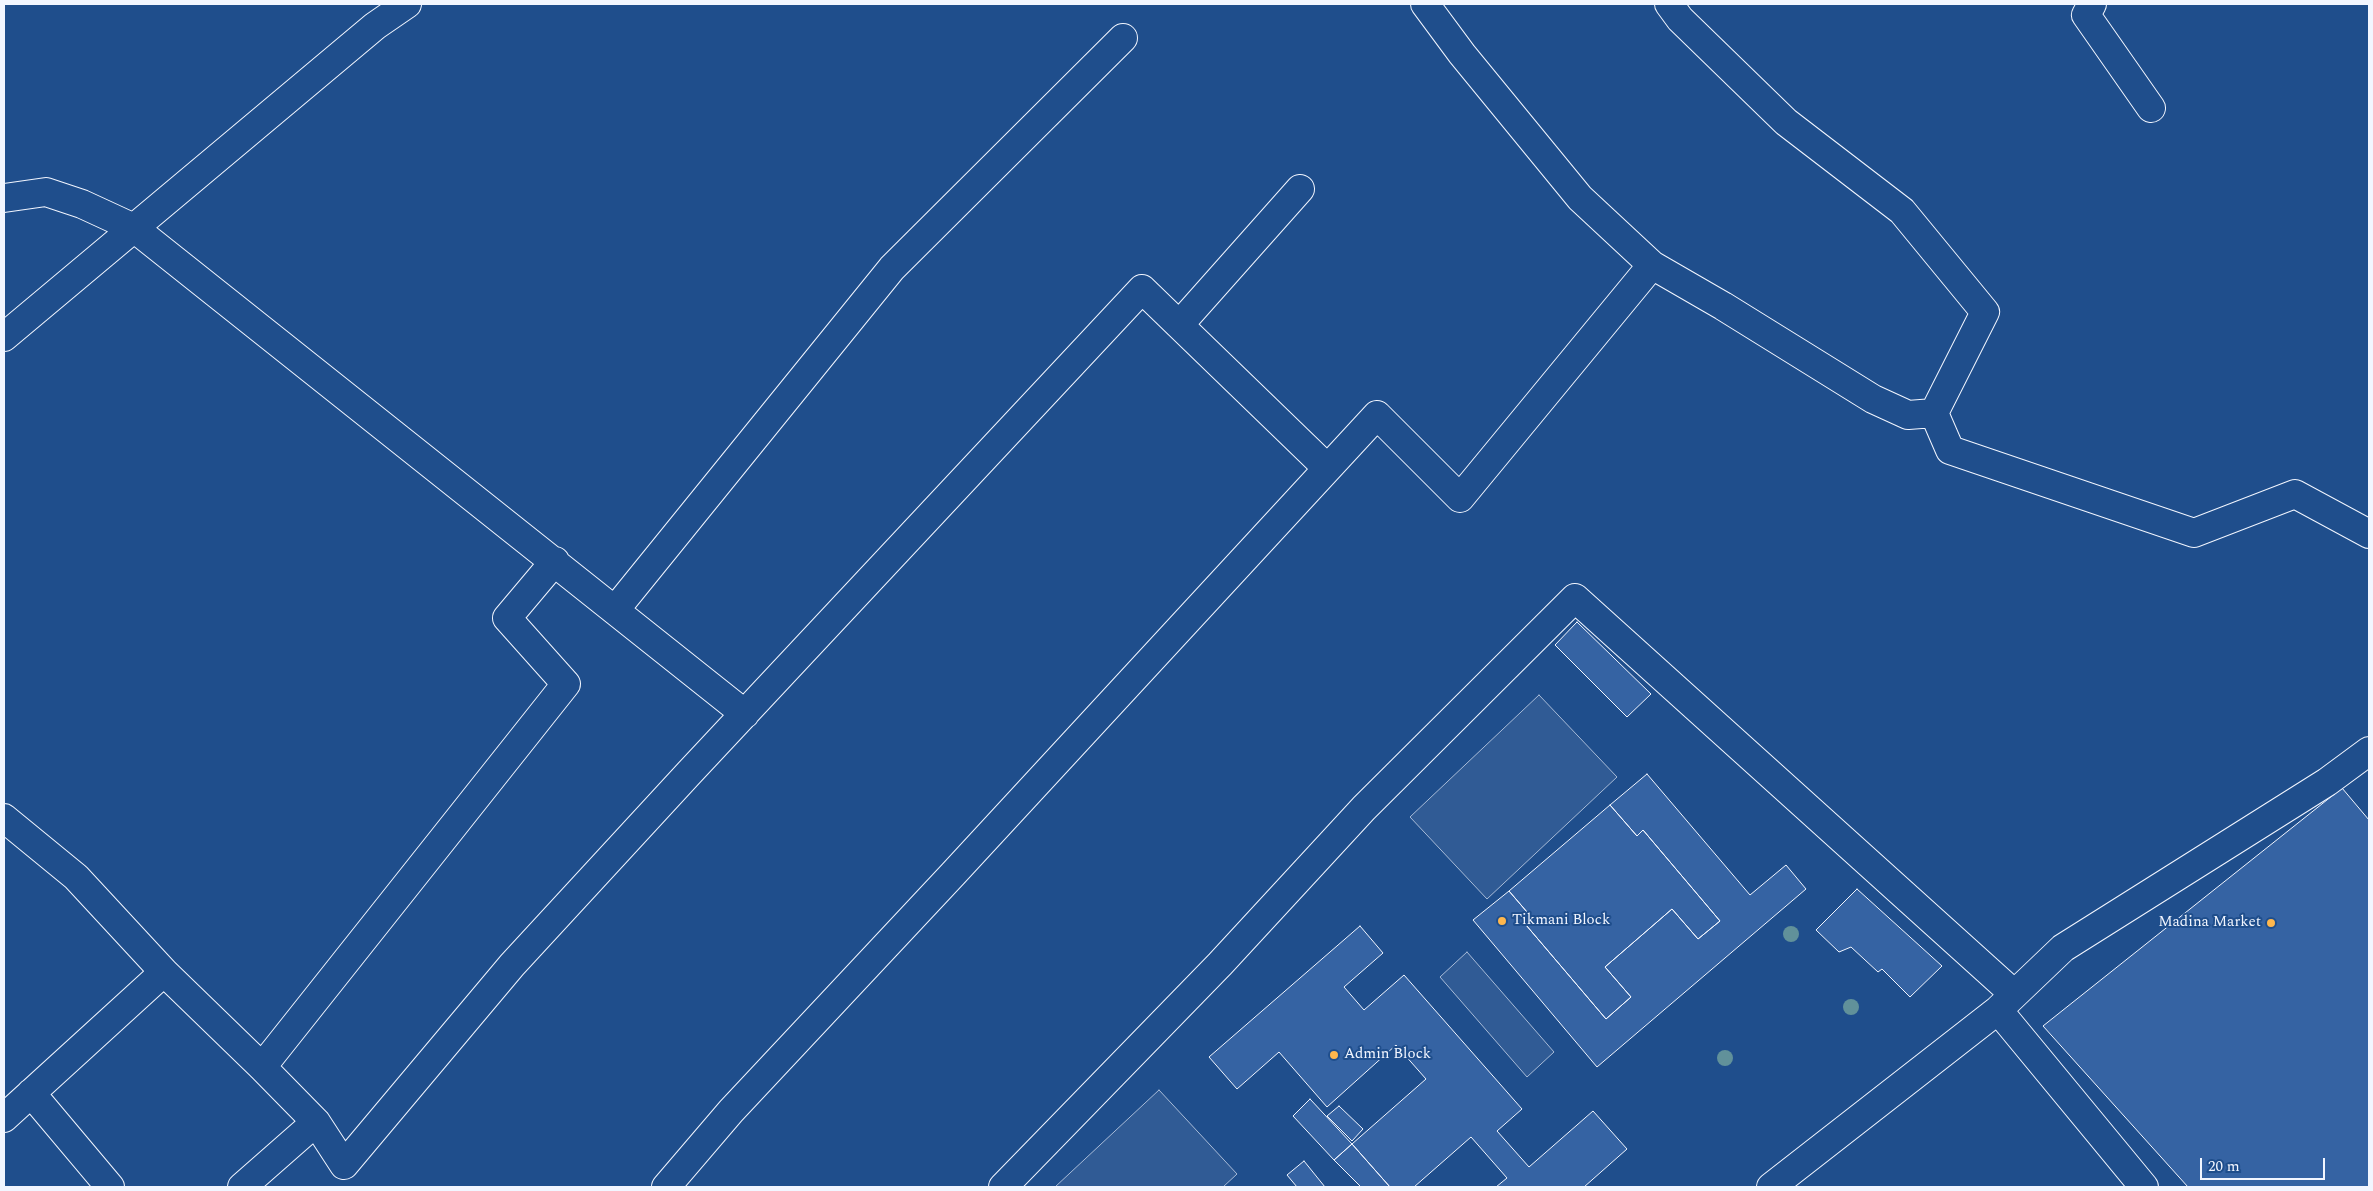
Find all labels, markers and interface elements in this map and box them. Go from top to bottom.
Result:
place label: Tikmani Block [1512,912,1610,930]
place label: Madina Market [2158,914,2261,932]
marker: Tikmani Block [1496,915,1508,927]
marker: Madina Market [2265,917,2277,929]
place label: Admin Block [1344,1046,1431,1064]
marker: Admin Block [1328,1049,1340,1061]
scale bar [2203,1148,2328,1180]
text: 20 m [2208,1155,2240,1178]

